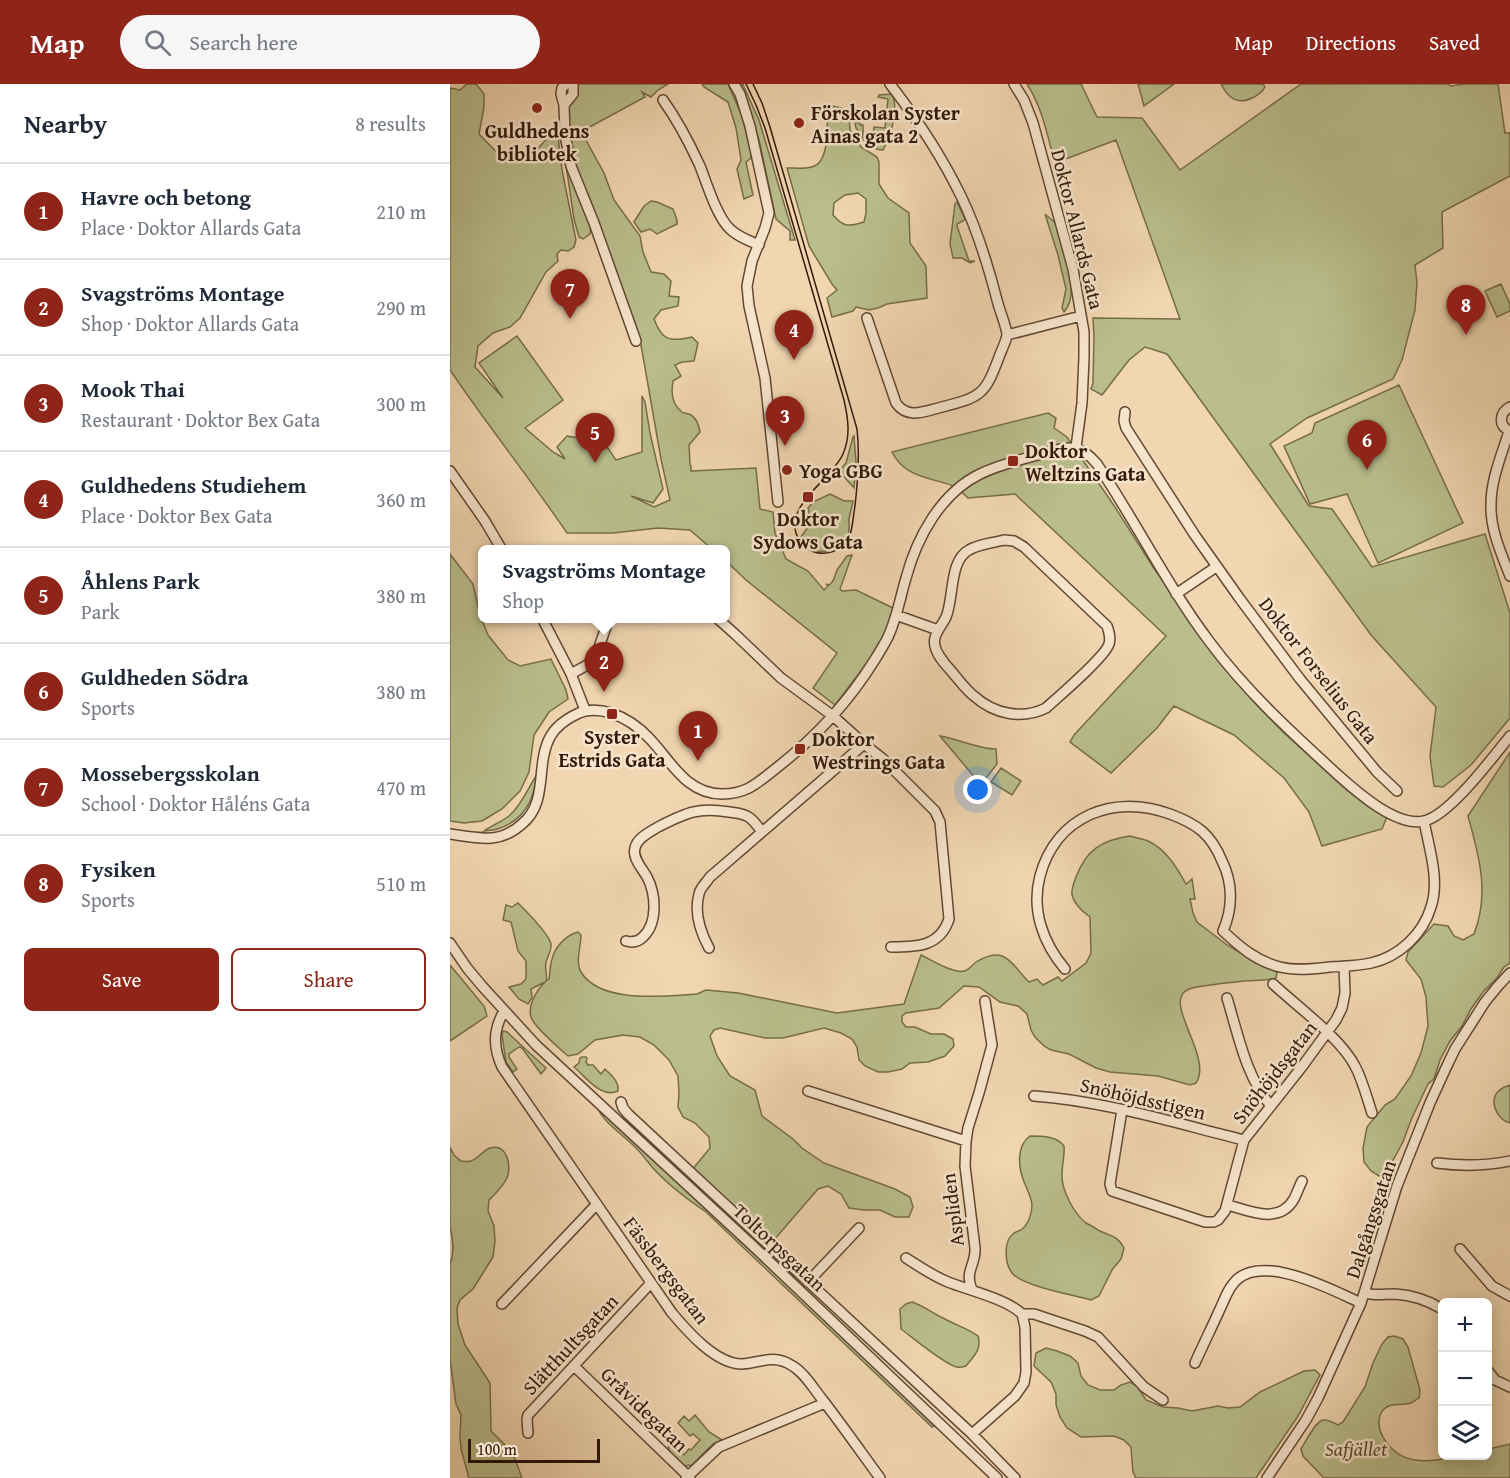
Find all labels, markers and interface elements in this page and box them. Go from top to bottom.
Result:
search box [120,15,540,69]
text: Map [30,22,84,63]
icon: search [141,26,174,59]
text: Search here [189,26,298,58]
text: Map [1234,27,1273,58]
text: Directions [1306,27,1396,58]
text: Saved [1429,27,1480,58]
place label: Förskolan Syster Ainas gata 2 [811,98,960,150]
marker: Guldhedens bibliotek [530,101,544,115]
text: Nearby [24,104,107,143]
text: 8 results [355,109,426,138]
place label: Guldhedens bibliotek [485,116,589,168]
marker: Förskolan Syster Ainas gata 2 [792,116,806,130]
street label: Doktor Allards Gata [1044,146,1112,313]
text: Havre och betong [81,181,251,213]
text: 1 [38,197,49,226]
text: 210 m [376,197,426,226]
text: Place · Doktor Allards Gata [81,213,301,242]
pin: 7 [550,270,590,319]
text: Svagströms Montage [81,277,285,309]
pin: 8 [1446,286,1486,335]
text: 2 [38,293,49,322]
text: 290 m [376,293,426,322]
text: Shop · Doktor Allards Gata [81,309,299,338]
pin: 4 [774,310,814,360]
text: Mook Thai [81,373,185,405]
text: 3 [38,389,49,418]
text: 300 m [376,389,426,418]
pin: 3 [766,396,804,446]
text: Restaurant · Doktor Bex Gata [81,405,320,434]
pin: 5 [576,414,614,463]
pin: 6 [1348,420,1386,470]
place label: Doktor Weltzins Gata [1025,436,1146,488]
marker: Doktor Weltzins Gata [1006,454,1020,468]
place label: Yoga GBG [799,456,883,485]
marker: Yoga GBG [780,463,794,477]
text: Guldhedens Studiehem [81,469,306,501]
text: 4 [38,485,49,514]
text: 360 m [376,485,426,514]
marker: Doktor Sydows Gata [801,490,815,504]
text: Place · Doktor Bex Gata [81,501,272,530]
place label: Doktor Sydows Gata [753,504,864,556]
popup [478,545,730,623]
text: Svagströms Montage [502,554,706,586]
text: Åhlens Park [81,565,200,597]
text: 5 [38,581,49,610]
text: 380 m [376,581,426,610]
text: Shop [502,586,544,615]
street label: Doktor Forselius Gata [1252,590,1386,750]
text: Park [81,597,120,626]
pin: 2 [584,642,624,692]
text: Guldheden Södra [81,661,249,693]
text: 6 [38,677,49,706]
text: 380 m [376,677,426,706]
text: Sports [81,693,135,722]
marker: Syster Estrids Gata [605,707,619,721]
pin: 1 [678,712,718,761]
place label: Syster Estrids Gata [559,722,666,774]
place label: Doktor Westrings Gata [812,724,946,776]
marker: Doktor Westrings Gata [793,742,807,756]
text: Mossebergsskolan [81,757,260,789]
text: 7 [38,773,49,802]
text: 470 m [376,773,426,802]
your location [963,775,992,804]
text: School · Doktor Håléns Gata [81,789,310,818]
text: Fysiken [81,853,156,885]
text: 8 [38,869,49,898]
text: 510 m [376,869,426,898]
text: Sports [81,885,135,914]
button: Save [24,948,219,1011]
button: Share [231,948,426,1011]
street label: Snöhöjdsgatan [1224,1014,1324,1130]
street label: Snöhöjdsstigen [1077,1069,1209,1127]
street label: Dalgångsgatan [1337,1156,1403,1282]
street label: Aspliden [933,1172,971,1248]
street label: Toltorpsgatan [727,1196,833,1298]
street label: Fässbergsgatan [617,1210,717,1330]
street label: Slätthultsgatan [515,1287,625,1401]
map controls [1438,1298,1492,1460]
button: + [1438,1298,1492,1352]
button: − [1438,1352,1492,1406]
street label: Gråvidegatan [595,1360,695,1458]
button: layers [1438,1406,1492,1460]
park label: Safjället [1325,1434,1388,1463]
scale bar [468,1436,600,1464]
text: 100 m [477,1437,517,1461]

